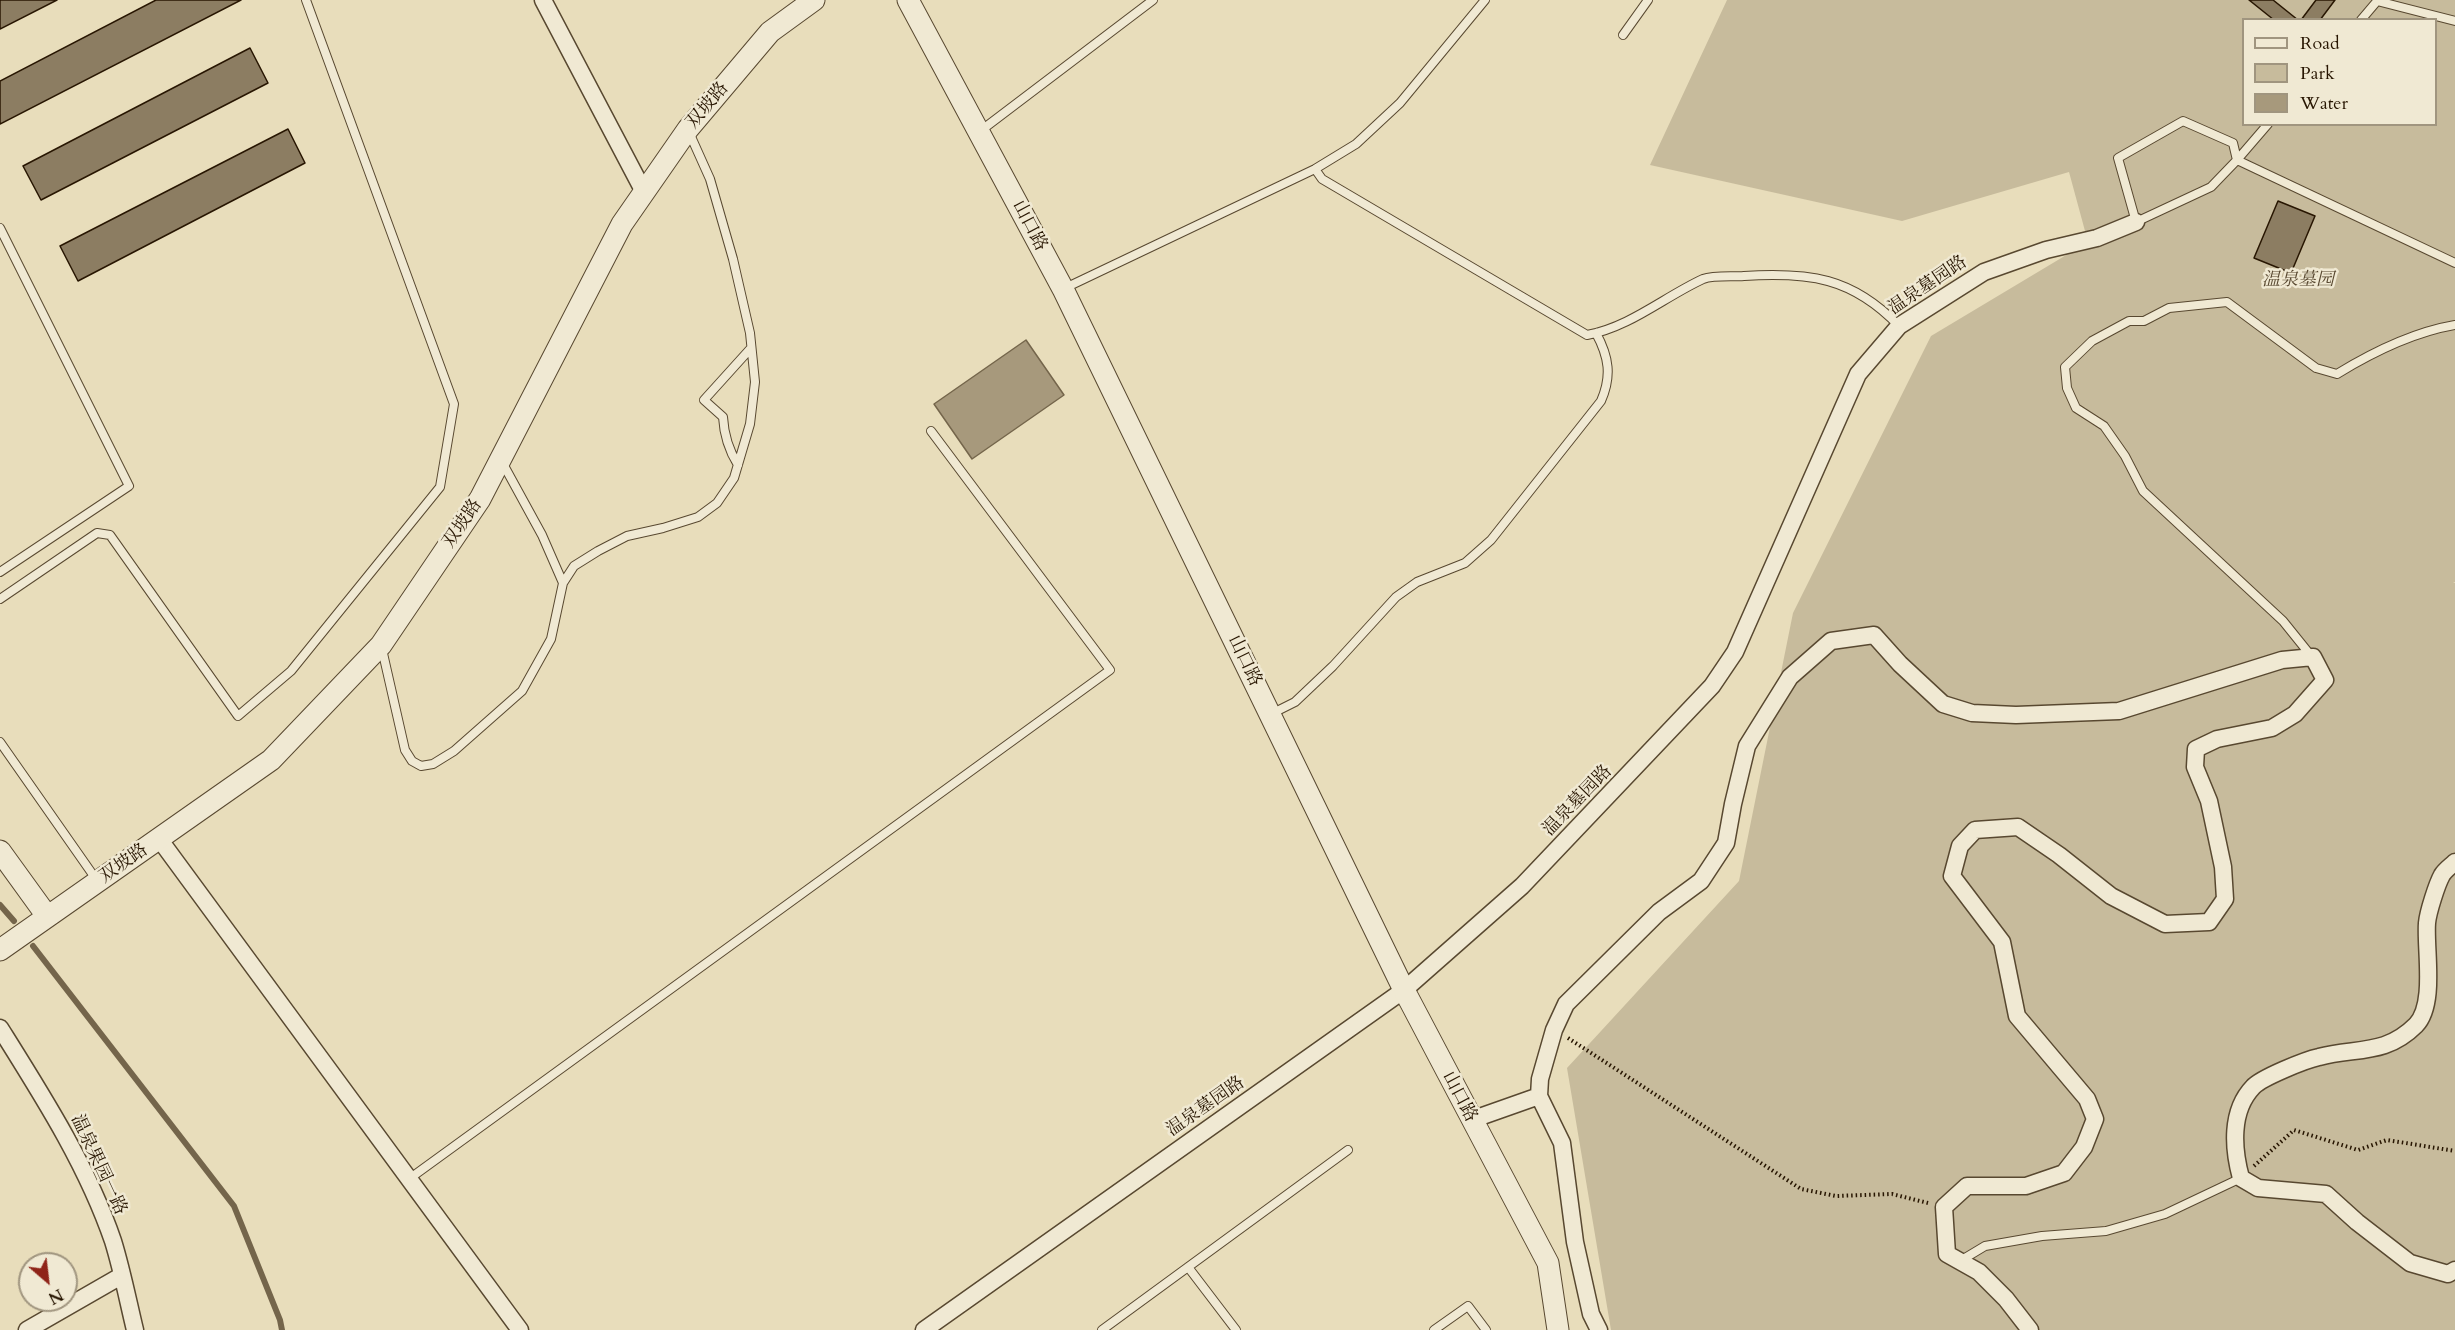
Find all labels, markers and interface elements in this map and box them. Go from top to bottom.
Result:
legend [2242,18,2437,126]
text: Road [2300,31,2340,56]
text: Park [2300,61,2335,86]
street label: 双坡路 [682,78,734,134]
text: Water [2300,91,2348,116]
street label: 山口路 [1007,197,1051,255]
street label: 温泉墓园路 [1885,252,1971,320]
park label: 温泉墓园 [2262,270,2334,292]
street label: 双坡路 [439,496,487,552]
street label: 山口路 [1222,632,1266,690]
street label: 温泉墓园路 [1539,761,1617,841]
street label: 双坡路 [96,840,152,888]
street label: 山口路 [1437,1068,1481,1126]
street label: 温泉墓园路 [1163,1072,1249,1142]
street label: 温泉果园一路 [65,1111,131,1219]
north arrow [18,1252,78,1312]
text: N [44,1283,67,1309]

